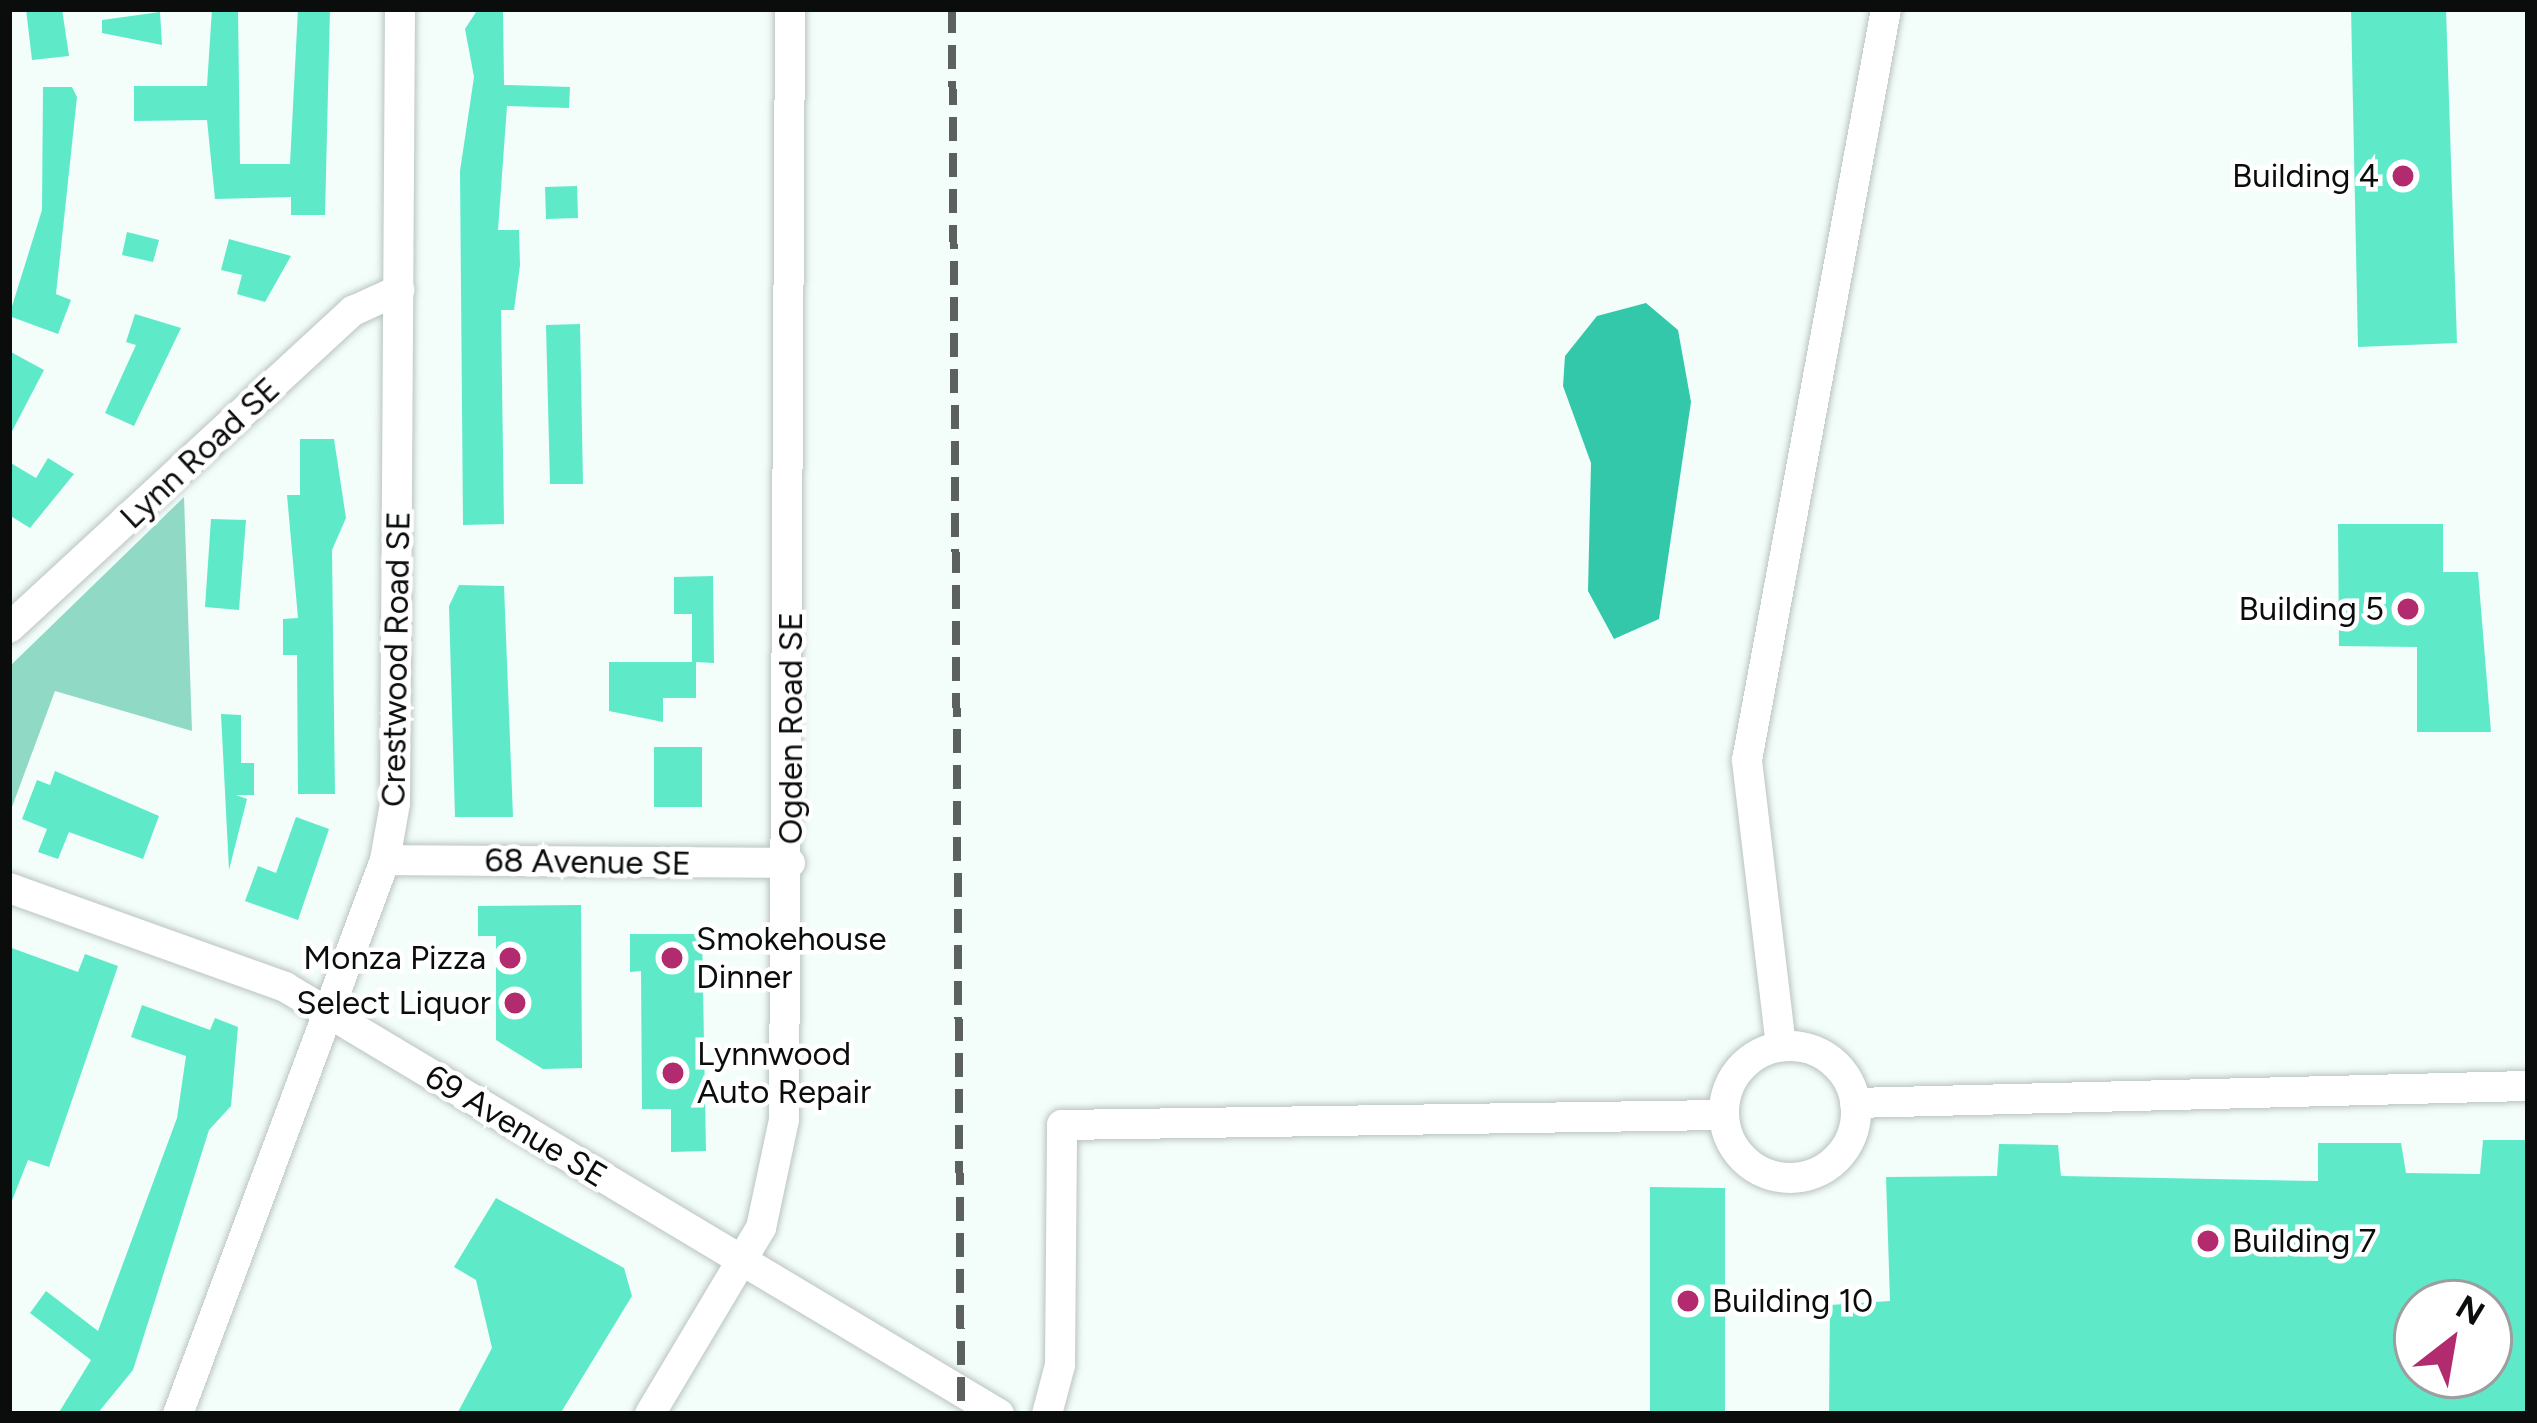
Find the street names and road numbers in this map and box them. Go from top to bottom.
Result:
street label: Lynn Road SE [112,369,288,537]
street label: Crestwood Road SE [374,511,418,807]
street label: Ogden Road SE [771,612,811,844]
street label: 68 Avenue SE [484,840,692,884]
street label: 69 Avenue SE [418,1056,614,1196]

